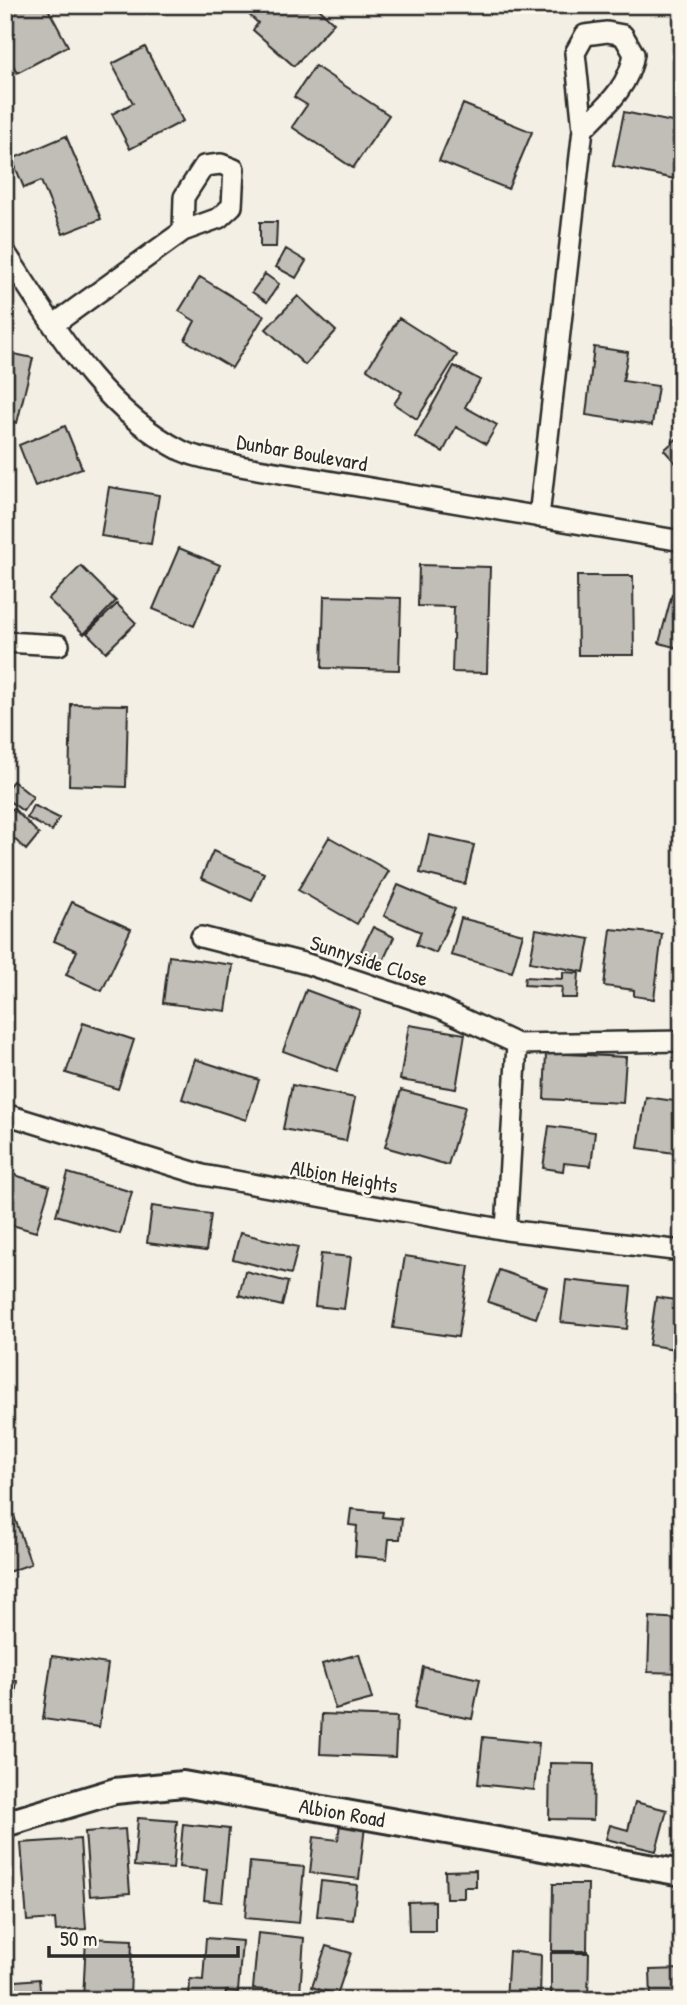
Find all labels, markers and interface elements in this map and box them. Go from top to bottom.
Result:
street label: Dunbar Boulevard [235,427,370,478]
street label: Sunnyside Close [307,928,432,993]
street label: Albion Heights [288,1153,400,1200]
street label: Albion Road [297,1791,387,1834]
scale bar [49,1914,238,1958]
text: 50 m [60,1924,97,1953]

